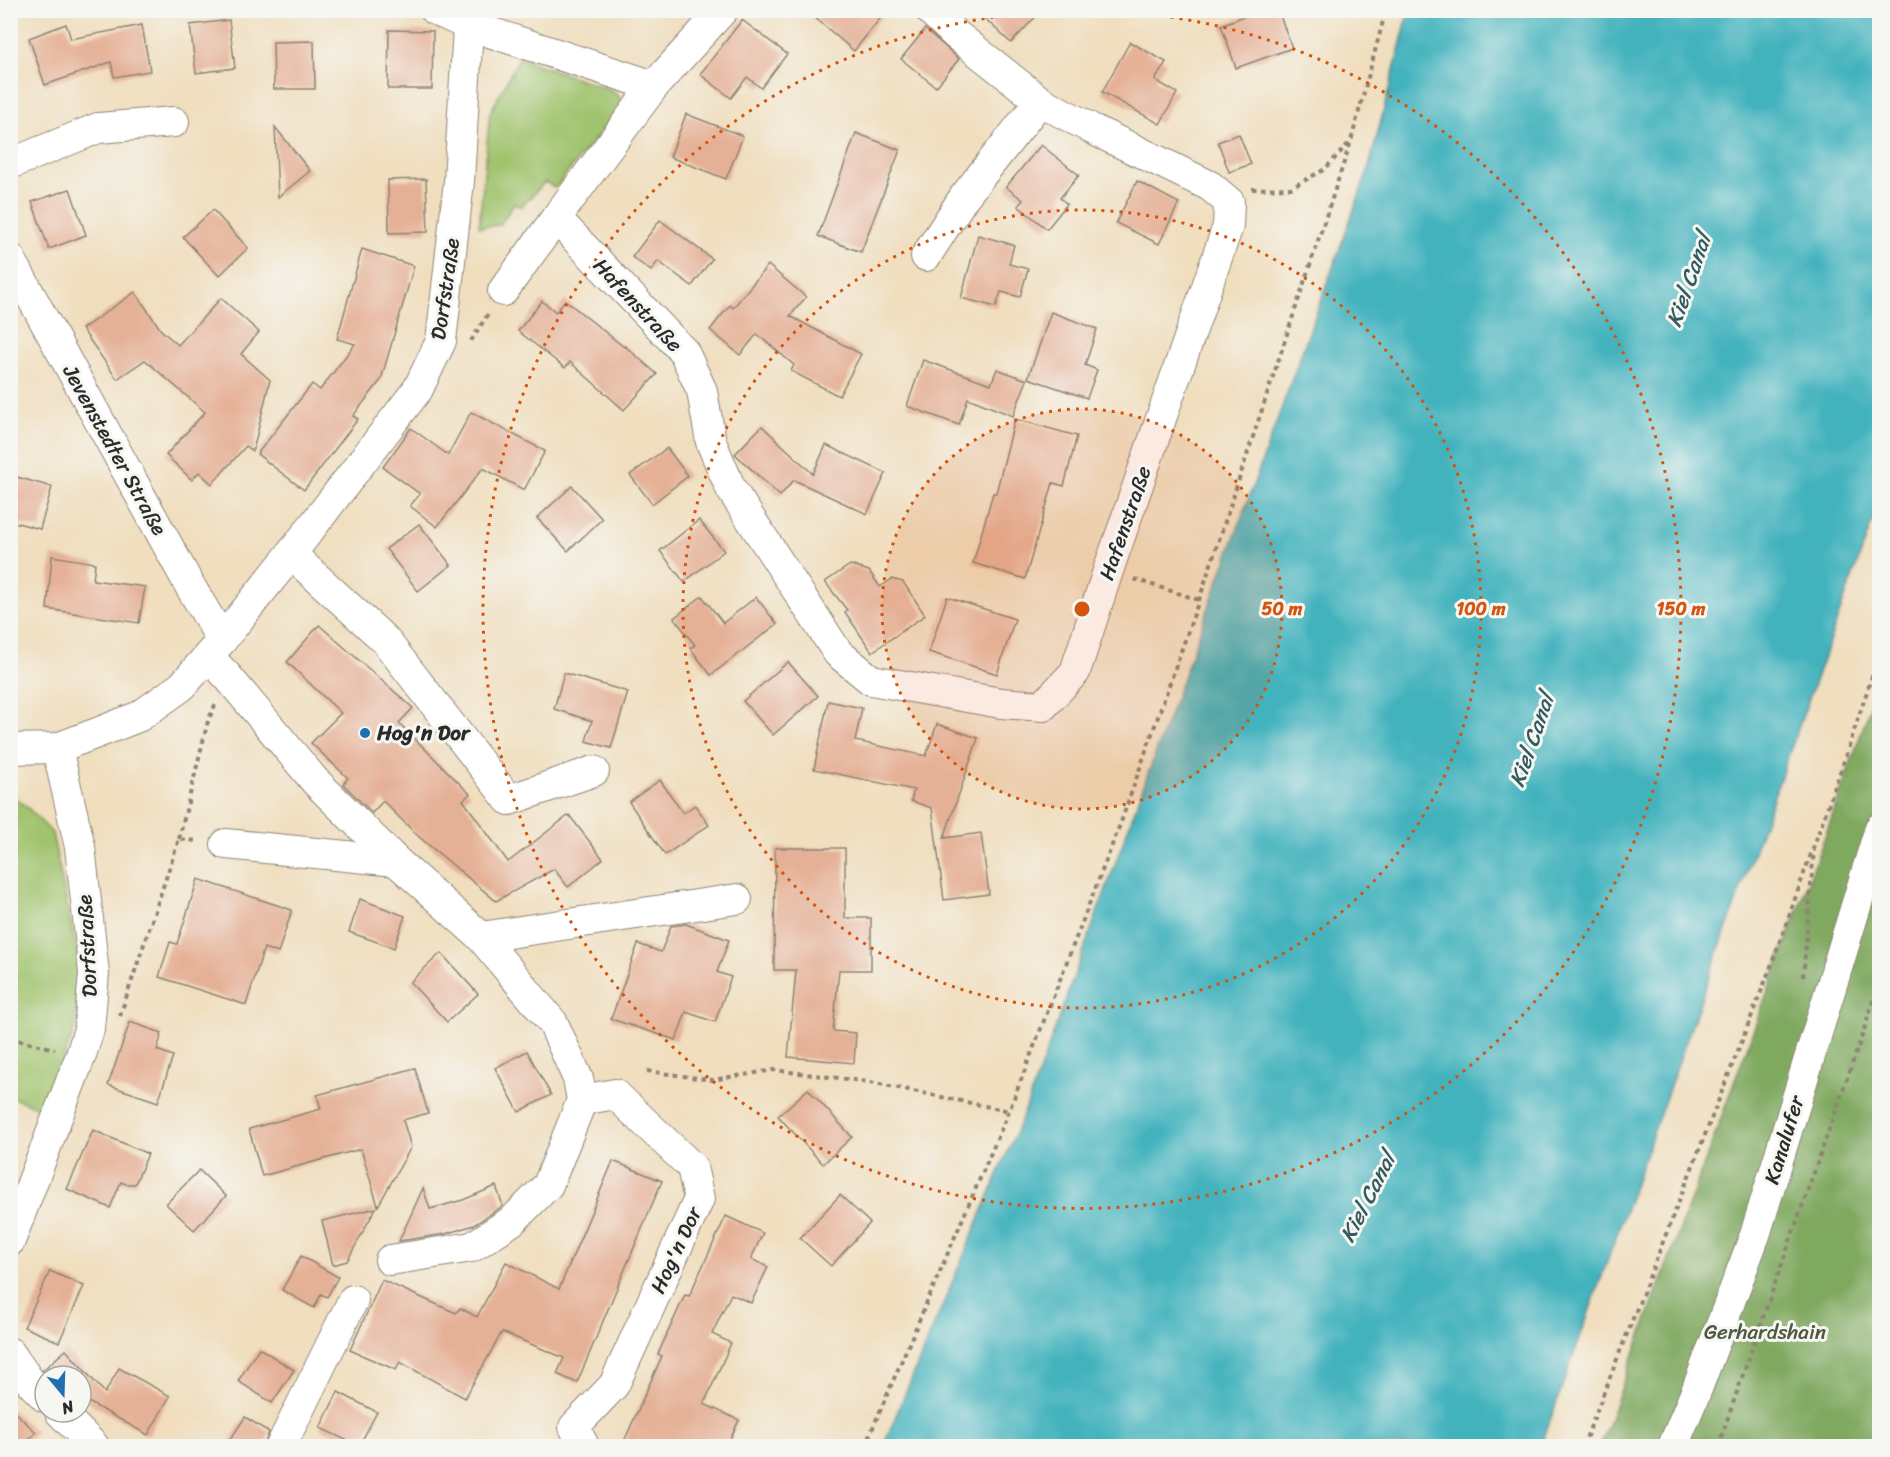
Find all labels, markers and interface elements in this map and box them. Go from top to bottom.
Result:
water label: Kiel Canal [1654,224,1724,332]
street label: Dorfstraße [419,236,471,342]
street label: Hafenstraße [584,249,693,362]
street label: Jevenstedter Straße [52,356,178,543]
street label: Hafenstraße [1088,460,1162,585]
text: 50 m [1262,593,1303,625]
text: 100 m [1457,593,1506,625]
text: 150 m [1657,593,1705,625]
centre of rings [1072,599,1092,619]
water label: Kiel Canal [1497,684,1567,792]
place label: Hog'n Dor [376,714,471,752]
marker: Hog'n Dor [358,726,372,740]
street label: Dorfstraße [65,894,109,998]
street label: Kanalufer [1753,1090,1816,1189]
water label: Kiel Canal [1328,1141,1409,1249]
street label: Hog'n Dor [639,1199,713,1300]
park label: Gerhardshain [1704,1313,1826,1351]
north arrow [33,1364,93,1424]
text: N [57,1392,79,1424]

